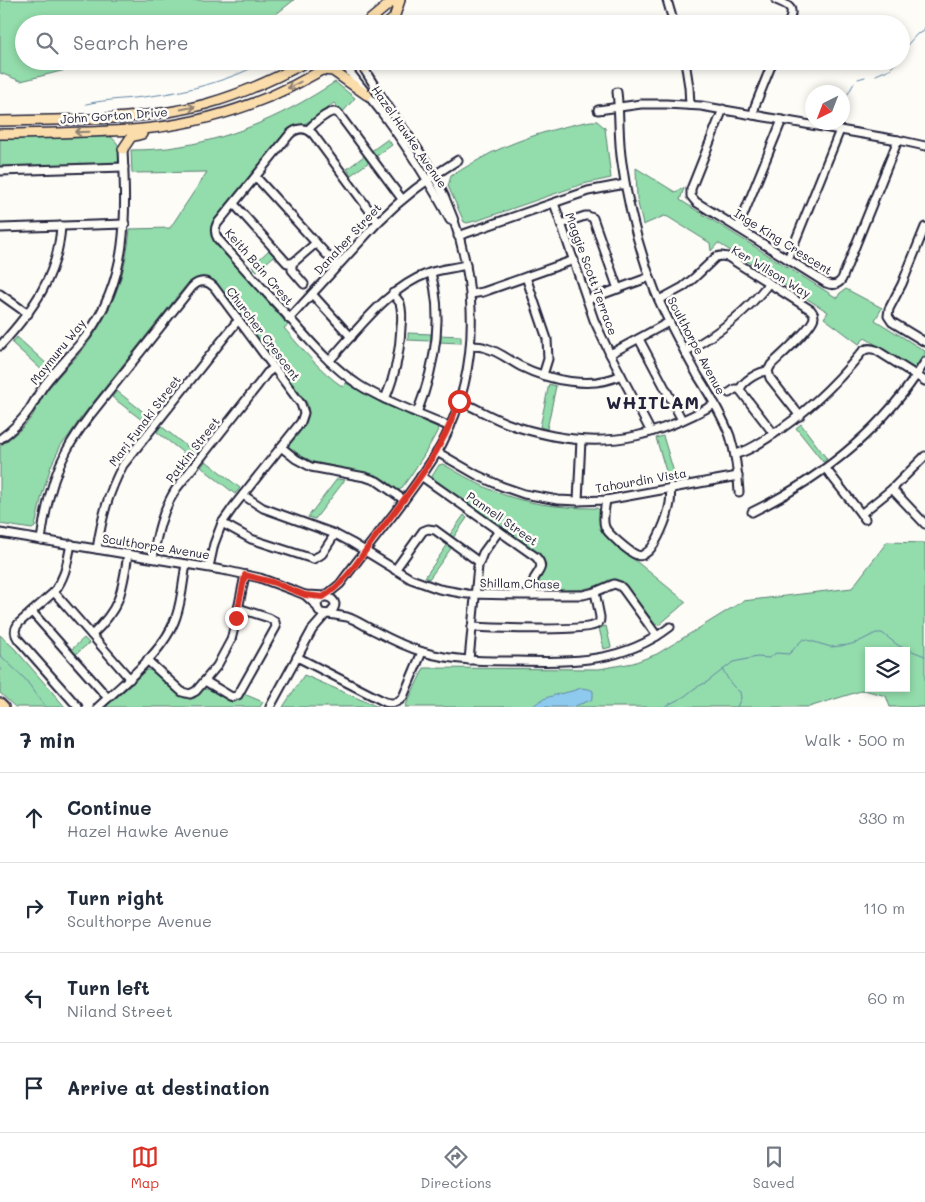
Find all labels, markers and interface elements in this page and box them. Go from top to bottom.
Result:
search box [15,15,910,70]
icon: search [33,29,61,57]
text: Search here [73,30,189,55]
one-way arrow [287,81,302,90]
street label: Hazel Hawke Avenue [368,82,451,191]
north arrow [805,85,850,130]
one-way arrow [180,102,196,112]
street label: John Gorton Drive [60,103,168,127]
one-way arrow [74,127,90,137]
street label: Danaher Street [310,199,385,277]
street label: Inge King Crescent [731,204,836,278]
street label: Maggie Scott Terrace [562,210,622,337]
street label: Keith Bain Crest [222,225,297,308]
street label: Ker Wilson Way [729,241,814,301]
street label: Churcher Crescent [223,283,304,383]
street label: Sculthorpe Avenue [664,294,729,397]
street label: Maymuru Way [26,315,89,388]
street label: Mari Funaki Street [105,372,184,469]
route start [448,390,471,413]
district label: WHITLAM [606,390,700,414]
street label: Patkin Street [162,413,223,485]
street label: Tahourdin Vista [594,464,688,496]
street label: Pannell Street [464,488,541,549]
street label: Sculthorpe Avenue [101,530,211,562]
street label: Shillam Chase [480,574,560,592]
route end [225,607,248,630]
map controls [865,647,910,692]
button: layers [865,647,910,692]
text: 7 min [20,726,75,753]
text: Walk · 500 m [804,729,905,750]
text: Continue [67,795,152,820]
icon: ahead [20,804,48,832]
text: 330 m [859,807,905,828]
text: Hazel Hawke Avenue [67,820,229,841]
text: Turn right [67,885,164,910]
icon: right [20,894,48,922]
text: 110 m [863,897,905,918]
text: Sculthorpe Avenue [67,910,212,931]
text: Turn left [67,975,150,1000]
icon: left [20,984,48,1012]
text: 60 m [868,987,905,1008]
text: Niland Street [67,1000,173,1021]
icon: arrive [20,1074,48,1102]
text: Arrive at destination [67,1075,270,1100]
tab: Map [131,1143,159,1192]
tab: Directions [420,1143,492,1192]
tab: Saved [753,1143,794,1192]

